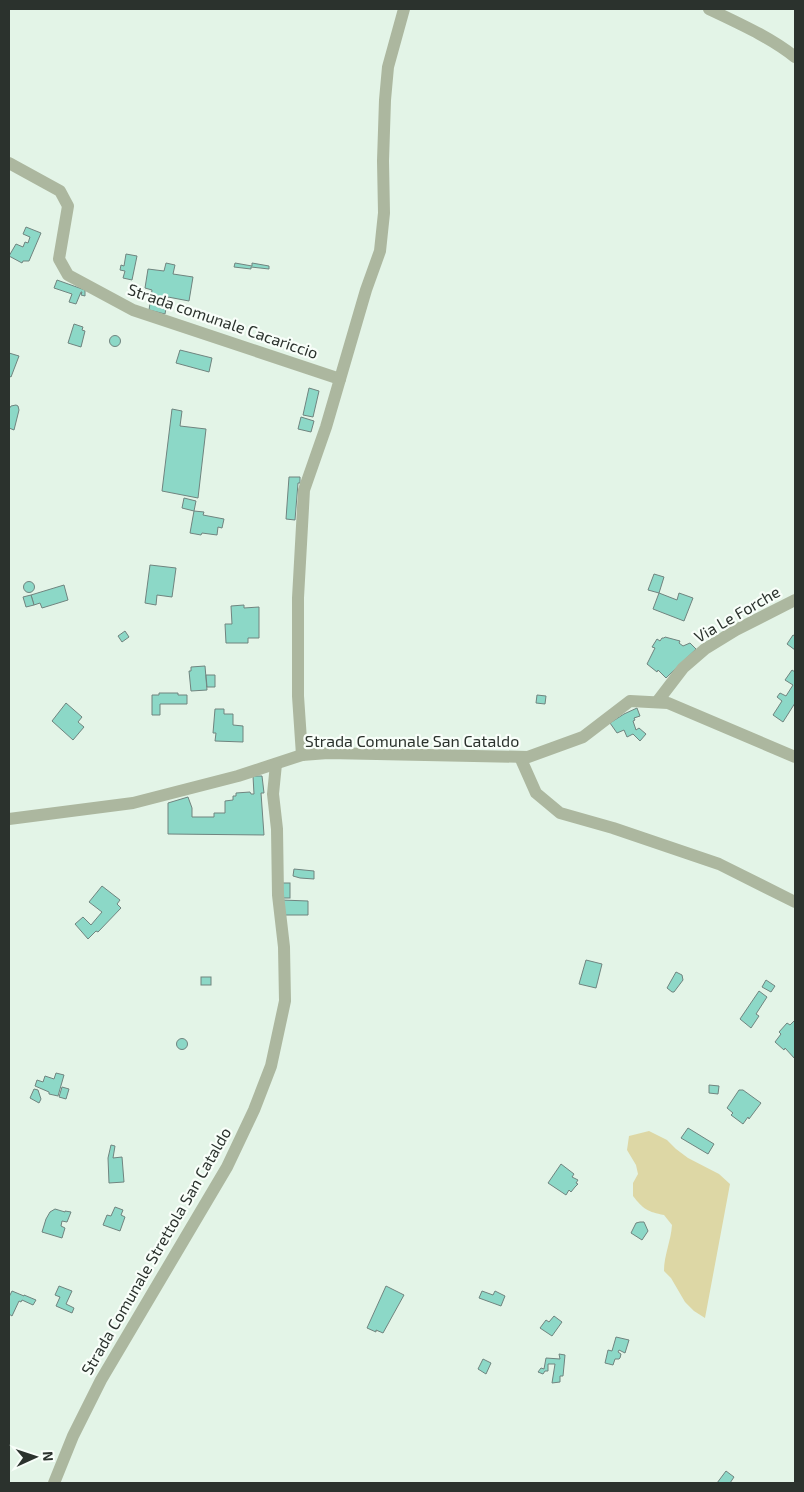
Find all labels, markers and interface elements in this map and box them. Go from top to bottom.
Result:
street label: Strada comunale Cacariccio [125,279,321,362]
street label: Via Le Forche [691,581,783,646]
street label: Strada Comunale San Cataldo [305,731,519,750]
street label: Strada Comunale Strettola San Cataldo [77,1124,234,1378]
north arrow [10,1432,60,1482]
text: N [40,1451,57,1462]

